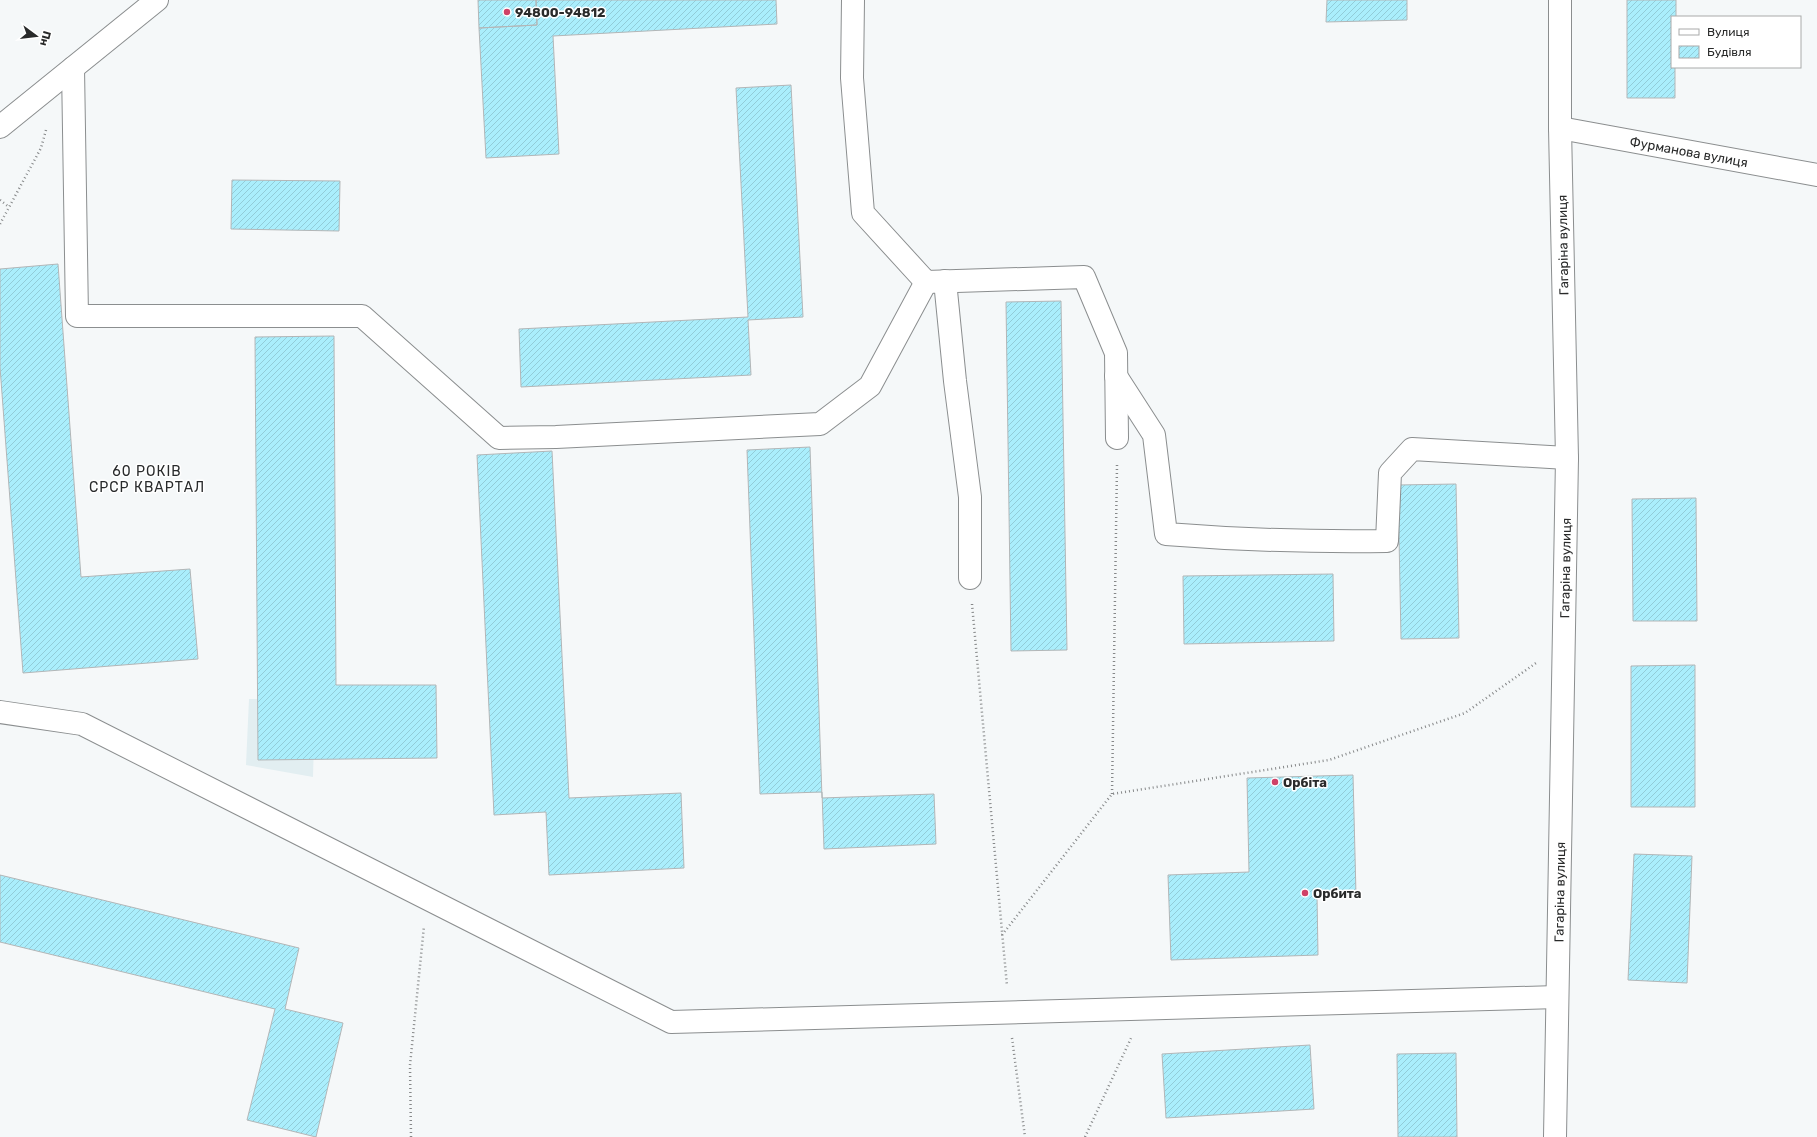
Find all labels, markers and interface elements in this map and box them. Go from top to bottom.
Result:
place label: 94800-94812 [515,5,606,20]
marker: 94800-94812 [502,7,512,17]
north arrow [16,16,56,56]
legend [1671,16,1801,68]
text: Вулиця [1707,25,1749,39]
text: Пн [37,29,53,47]
text: Будівля [1707,45,1752,59]
street label: Фурманова вулиця [1629,133,1749,170]
street label: Гагаріна вулиця [1555,195,1571,295]
district label: 60 РОКІВ СРСР КВАРТАЛ [89,463,205,496]
street label: Гагаріна вулиця [1557,518,1573,619]
place label: Орбіта [1283,775,1327,790]
marker: Орбіта [1270,777,1280,787]
street label: Гагаріна вулиця [1551,842,1568,942]
place label: Орбита [1313,886,1362,901]
marker: Орбита [1300,888,1310,898]

